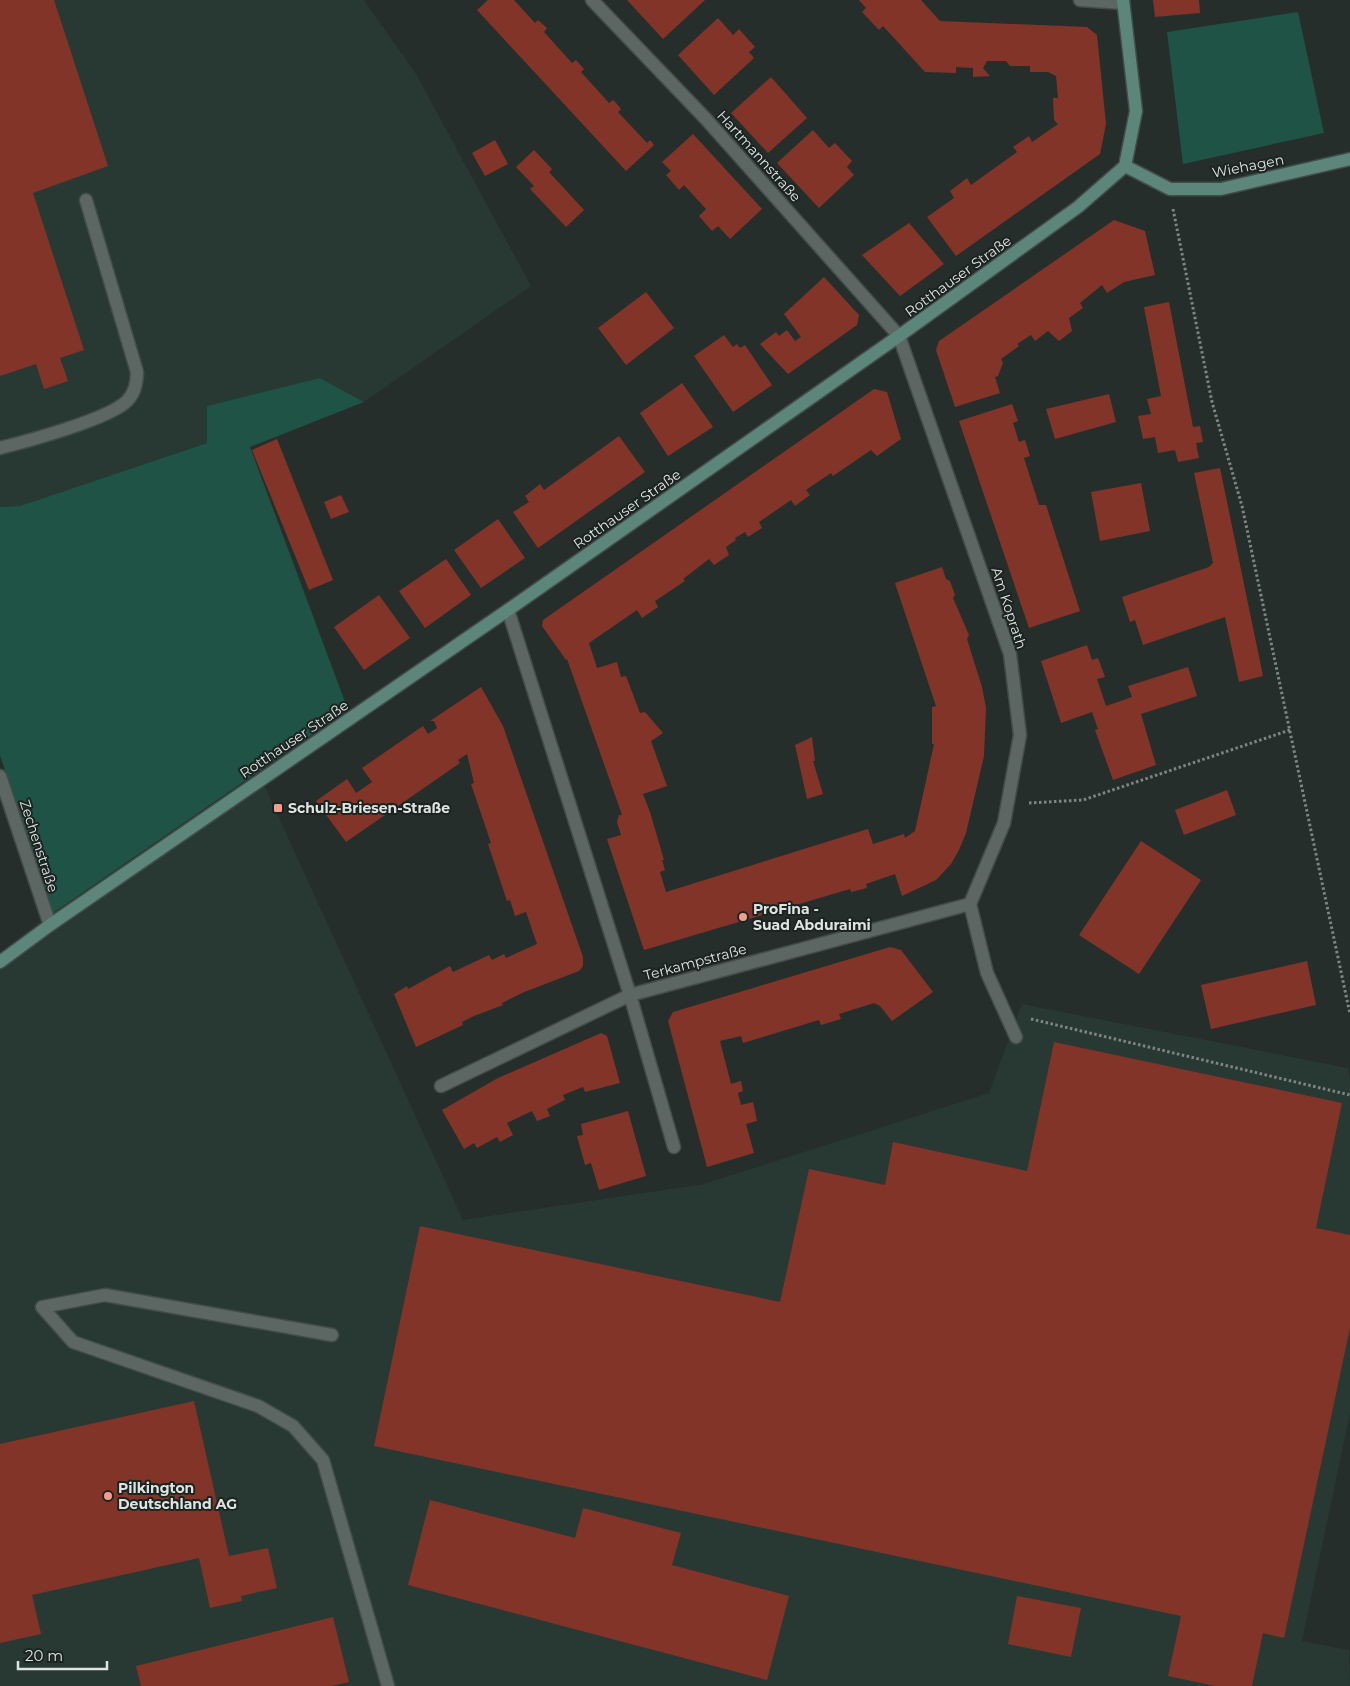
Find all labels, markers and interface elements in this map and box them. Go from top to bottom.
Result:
street label: Hartmannstraße [713,107,805,205]
street label: Wiehagen [1211,150,1285,182]
street label: Rotthauser Straße [901,231,1015,321]
street label: Rotthauser Straße [570,465,684,553]
street label: Am Koprath [987,565,1031,651]
street label: Rotthauser Straße [236,696,352,782]
street label: Zechenstraße [16,797,62,895]
place label: Schulz-Briesen-Straße [288,799,450,817]
marker: Schulz-Briesen-Straße [272,802,284,814]
place label: ProFina - Suad Abduraimi [753,900,871,934]
marker: ProFina - Suad Abduraimi [737,911,749,923]
street label: Terkampstraße [642,940,748,984]
place label: Pilkington Deutschland AG [118,1479,237,1513]
marker: Pilkington Deutschland AG [102,1490,114,1502]
scale bar [18,1638,106,1670]
text: 20 m [25,1646,63,1665]

